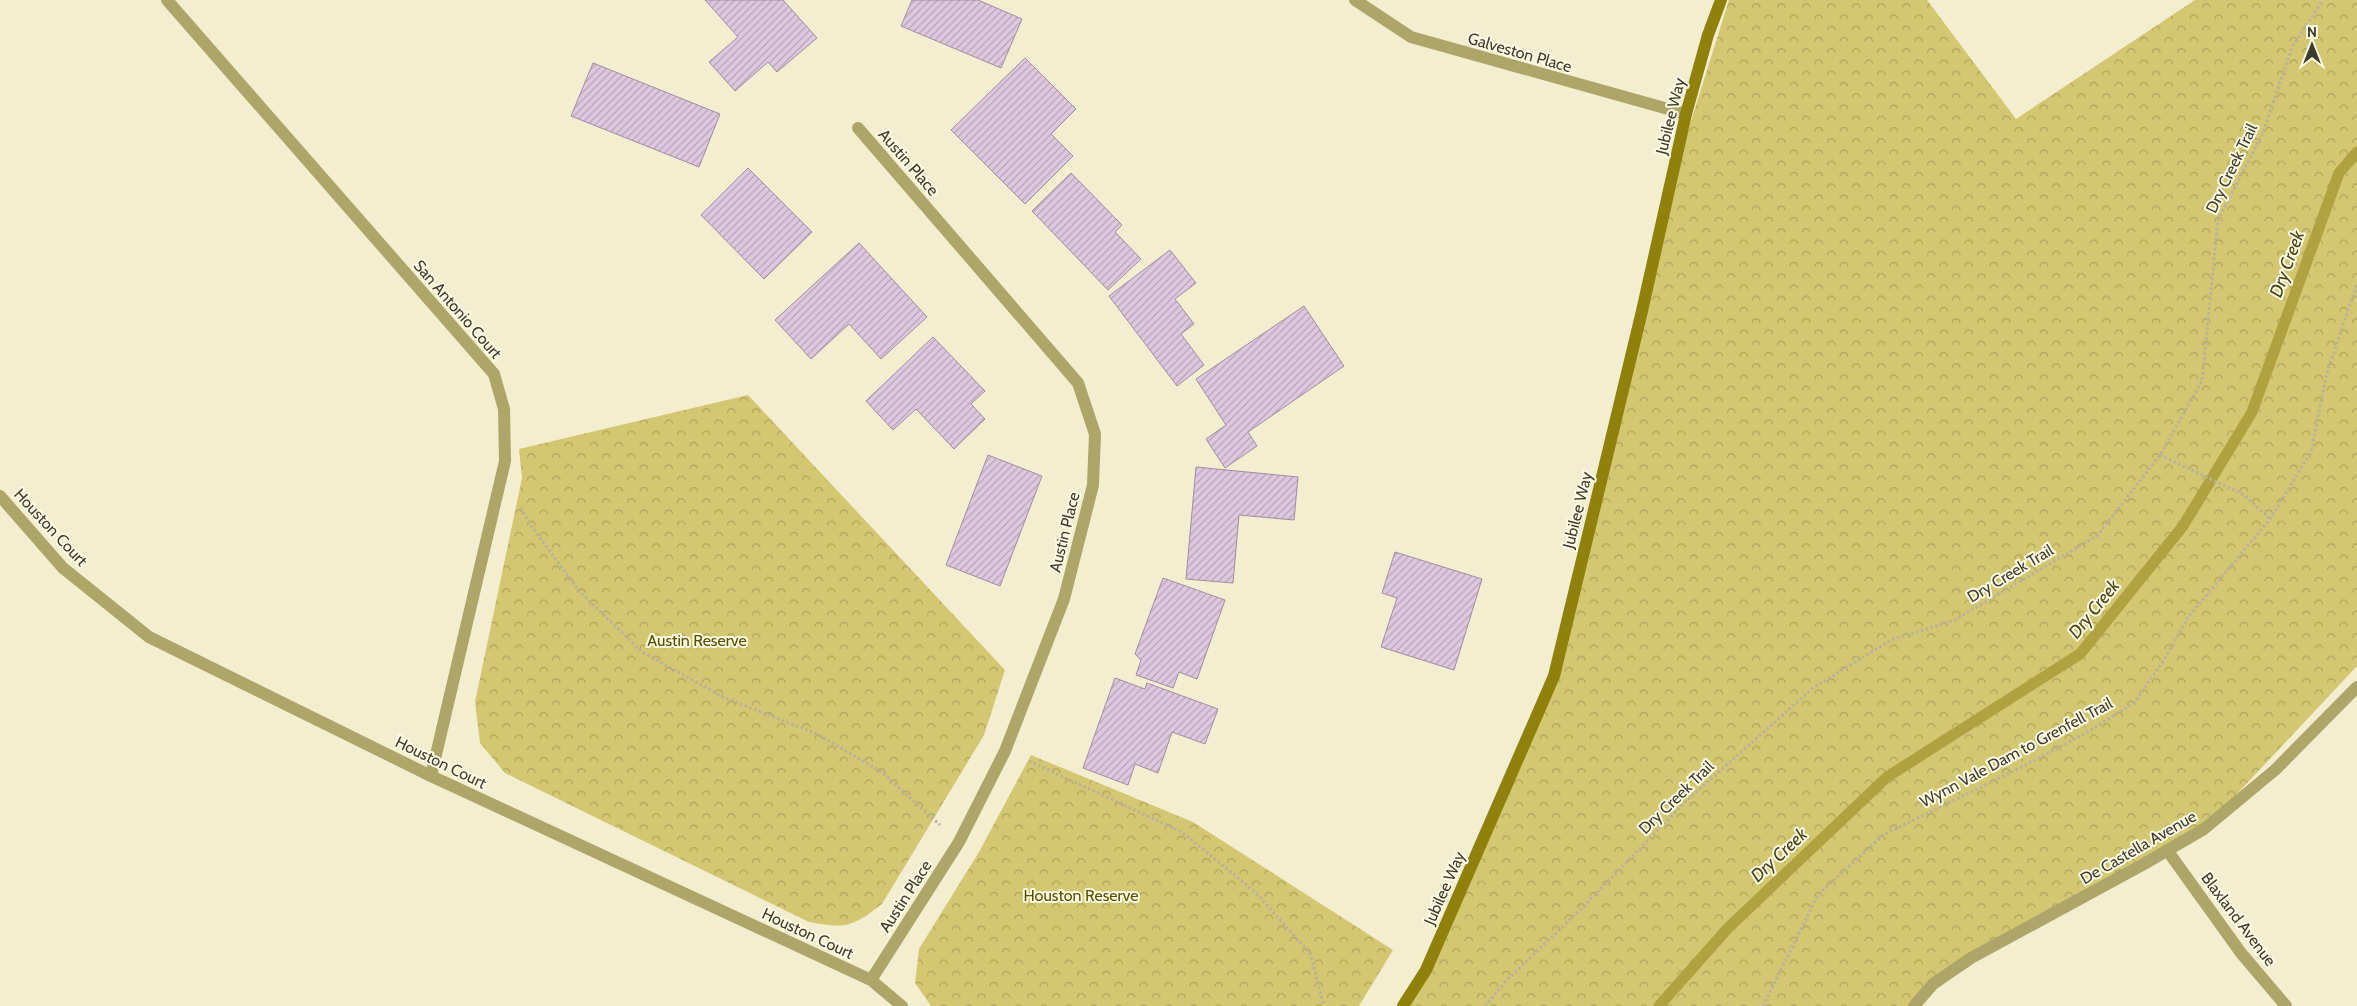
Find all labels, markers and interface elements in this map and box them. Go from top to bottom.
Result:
north arrow [2287,20,2337,70]
text: N [2307,23,2317,41]
street label: Galveston Place [1466,29,1574,76]
street label: Jubilee Way [1652,76,1689,157]
street label: Dry Creek Trail [2202,120,2261,216]
street label: Austin Place [875,125,943,199]
water label: Dry Creek [2265,227,2310,300]
street label: San Antonio Court [410,256,506,363]
street label: Jubilee Way [1559,470,1596,551]
street label: Houston Court [10,485,92,570]
street label: Austin Place [1045,490,1084,574]
street label: Dry Creek Trail [1964,540,2057,607]
water label: Dry Creek [2064,574,2125,643]
park label: Austin Reserve [647,631,747,650]
street label: Wynn Vale Dam to Grenfell Trail [1917,693,2116,811]
street label: Houston Court [392,732,490,793]
street label: Dry Creek Trail [1635,757,1718,838]
street label: De Castella Avenue [2077,807,2200,888]
water label: Dry Creek [1746,822,1813,887]
street label: Jubilee Way [1419,849,1469,929]
street label: Austin Place [875,857,936,936]
street label: Blaxland Avenue [2197,869,2280,970]
park label: Houston Reserve [1024,886,1138,905]
street label: Houston Court [759,904,857,963]

